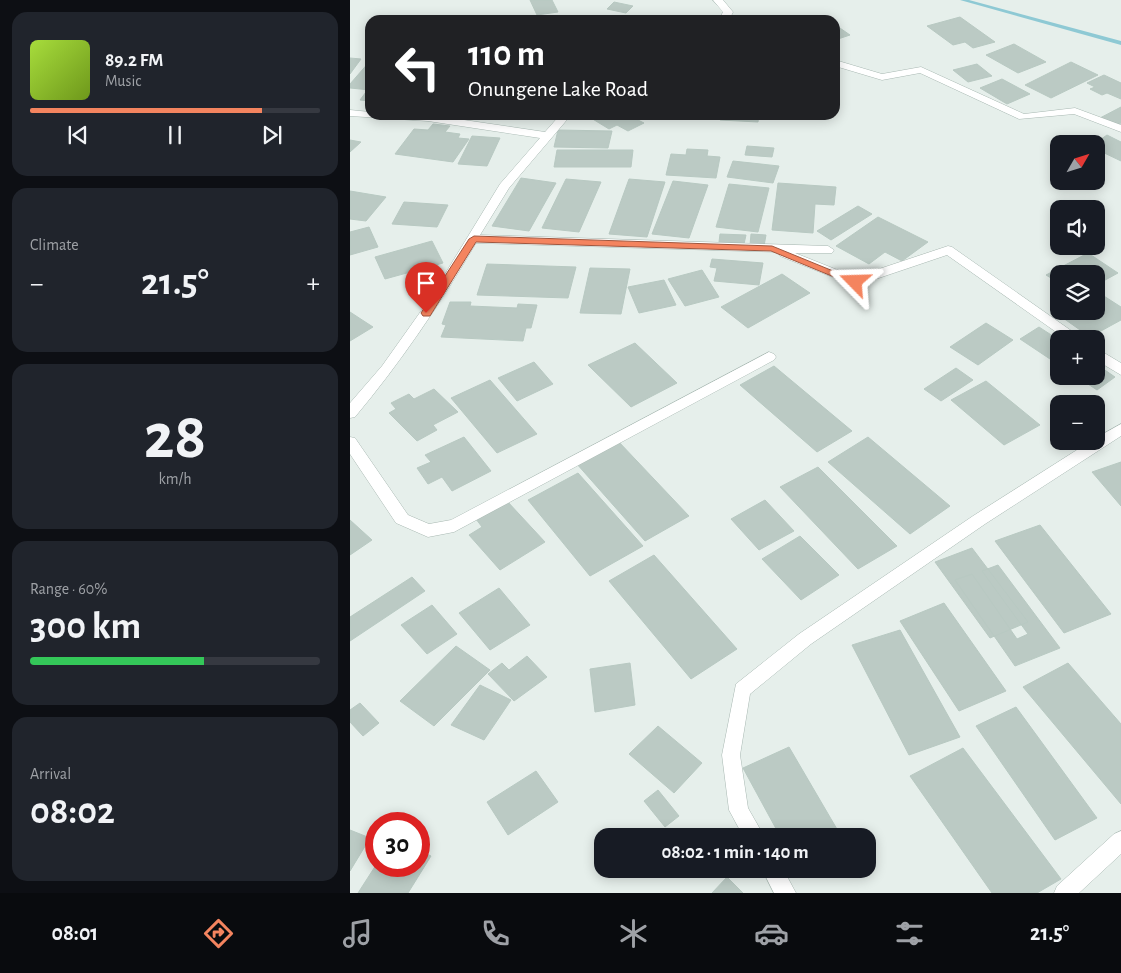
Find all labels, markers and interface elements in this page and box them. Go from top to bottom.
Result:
icon: left [385,35,450,100]
text: 110 m [468,37,545,72]
text: 89.2 FM [105,51,163,70]
text: Music [105,73,141,89]
text: Onungene Lake Road [468,78,648,100]
icon: previous [64,121,92,149]
icon: pause [161,121,189,149]
icon: next [258,121,286,149]
north arrow [1050,135,1105,190]
map controls [1050,135,1105,450]
button: sound [1050,200,1105,255]
text: Climate [30,237,79,253]
position arrow [828,255,880,307]
pin [405,262,447,313]
text: 21.5° [141,264,209,302]
button: layers [1050,265,1105,320]
icon: arrive [412,269,440,297]
text: − [30,270,43,298]
text: + [307,270,320,298]
button: + [1050,330,1105,385]
button: − [1050,395,1105,450]
text: 28 [144,405,206,470]
text: km/h [158,471,192,487]
text: Range · 60% [30,581,107,597]
text: 300 km [30,608,141,646]
text: Arrival [30,766,71,782]
text: 08:02 [30,793,115,831]
speed limit sign: 30 [365,812,430,877]
text: 08:02 · 1 min · 140 m [661,843,809,862]
icon: directions [201,916,236,951]
icon: music [340,916,375,951]
icon: phone [478,916,513,951]
icon: climate [616,916,651,951]
icon: car [754,916,789,951]
icon: filters [892,916,927,951]
text: 08:01 [52,922,98,944]
text: 21.5° [1030,922,1069,944]

